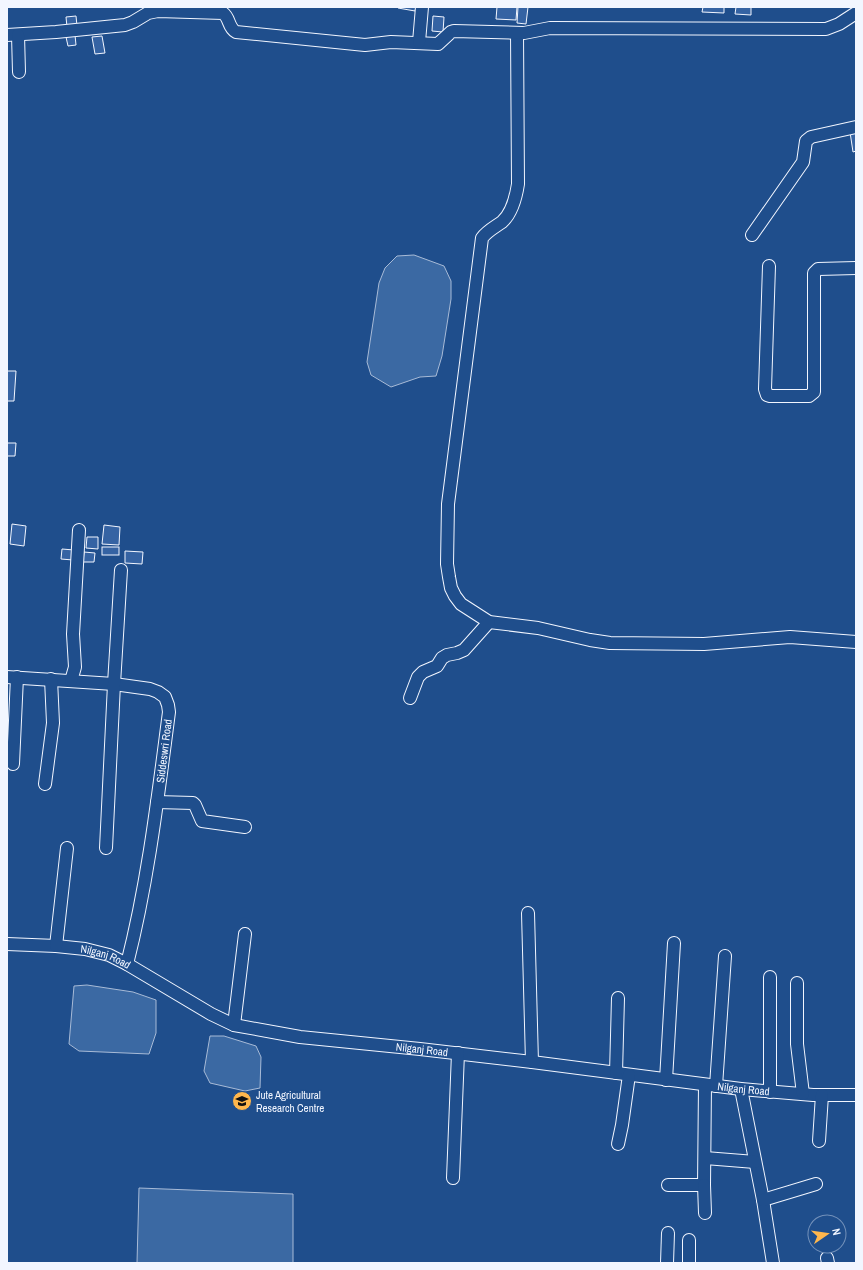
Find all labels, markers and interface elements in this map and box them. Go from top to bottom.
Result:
street label: Siddeswri Road [153,718,175,784]
street label: Nilganj Road [80,942,133,972]
street label: Nilganj Road [395,1040,449,1059]
street label: Nilganj Road [717,1079,770,1098]
place label: Jute Agricultural Research Centre [256,1088,324,1115]
school or university icon: Jute Agricultural Research Centre [231,1090,253,1112]
north arrow [807,1214,847,1254]
text: N [829,1227,844,1236]

